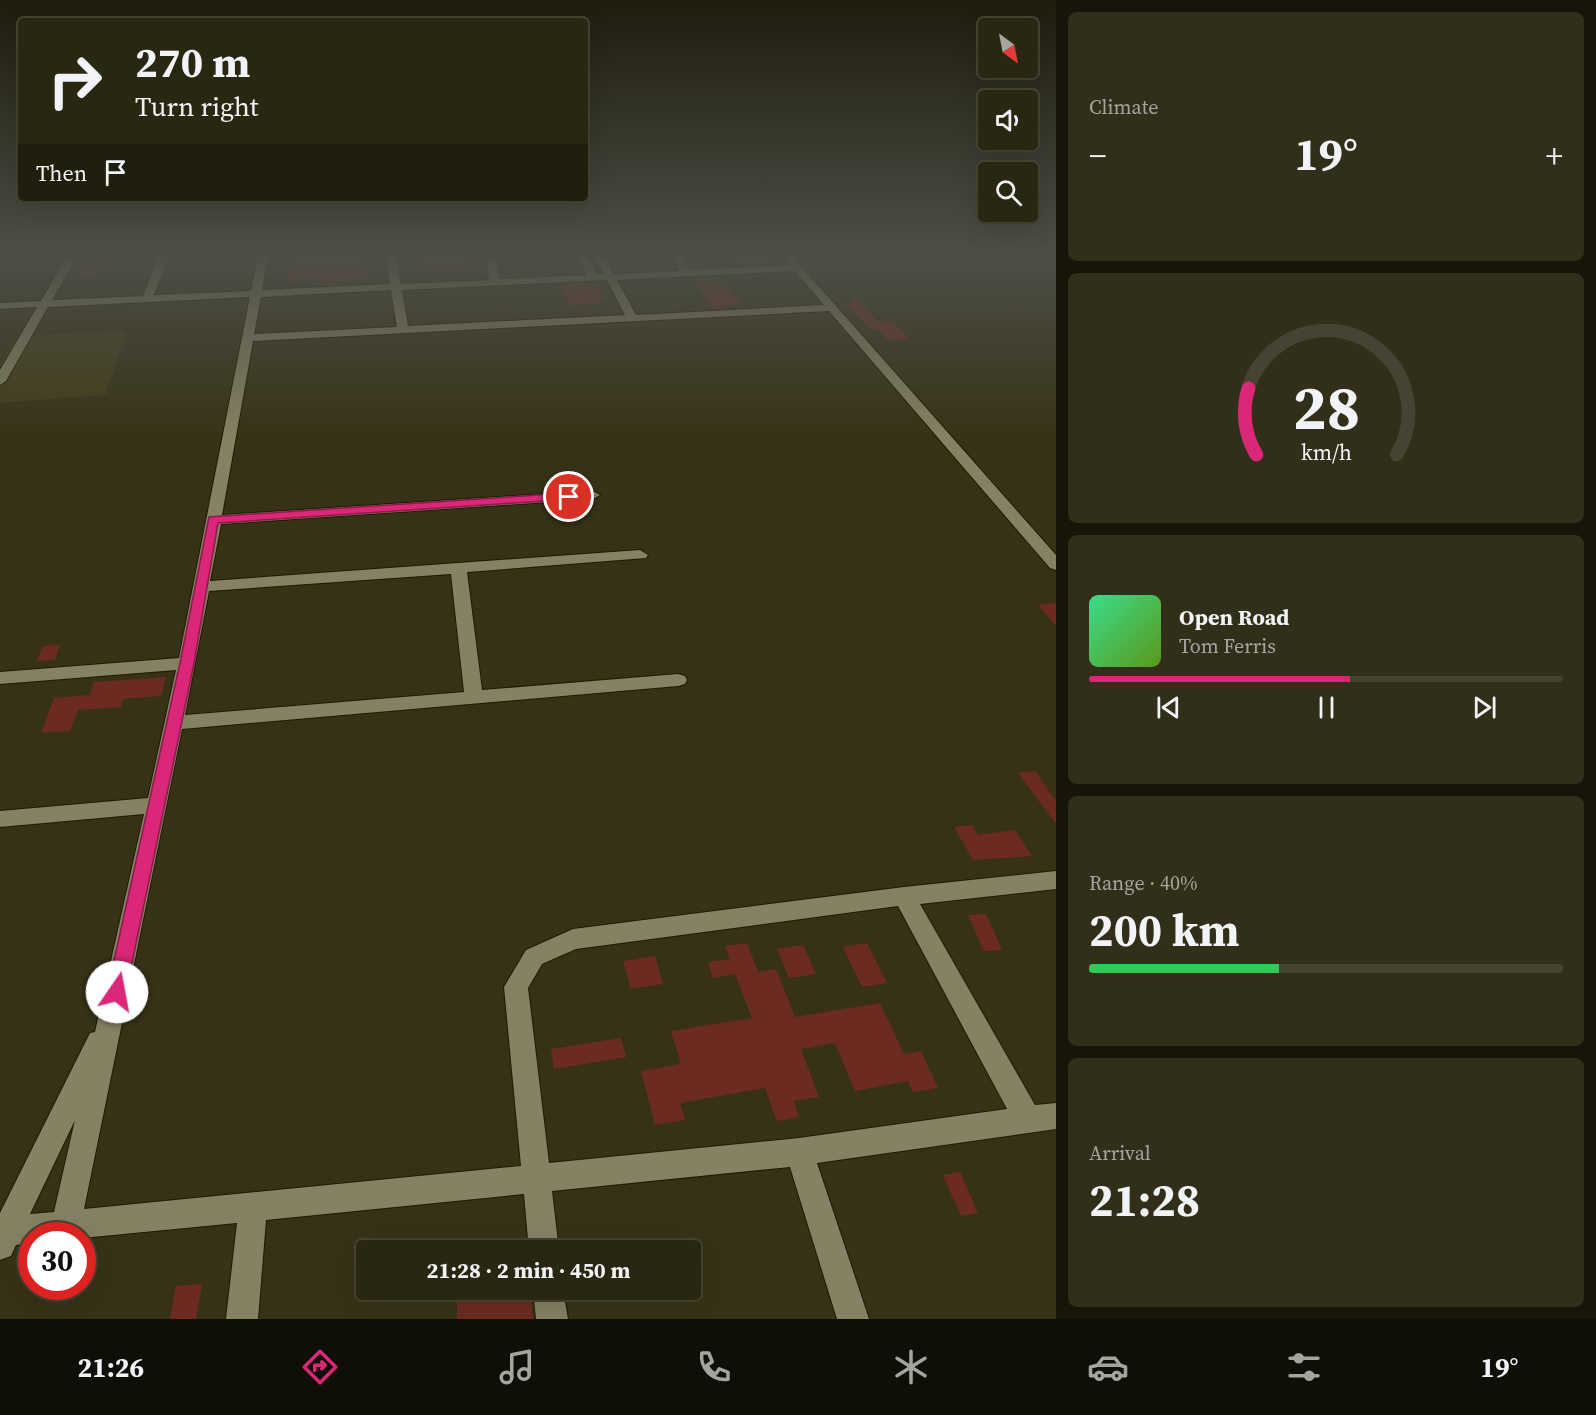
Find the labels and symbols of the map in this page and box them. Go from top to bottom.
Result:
north arrow [978,18,1038,78]
pin [543,471,594,522]
position arrow [85,960,149,1024]
speed limit sign: 30 [18,1222,96,1300]

